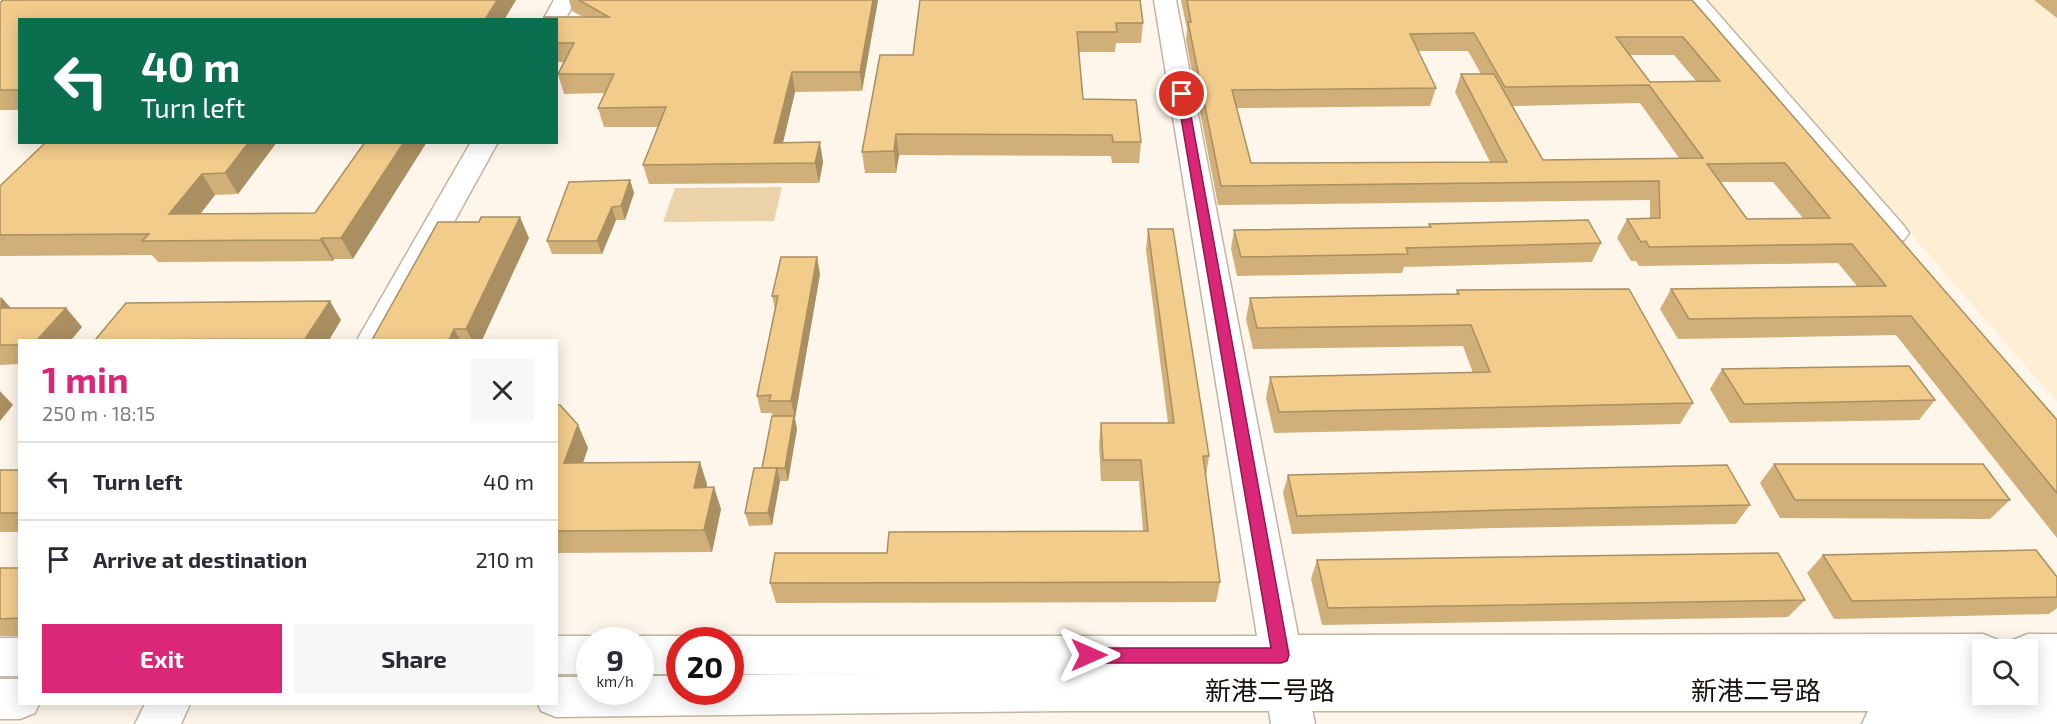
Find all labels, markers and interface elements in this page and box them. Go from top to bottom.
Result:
text: 40 m [141,40,240,90]
icon: left [42,42,120,120]
pin [1156,68,1207,119]
icon: arrive [1165,77,1198,110]
text: Turn left [141,91,245,123]
text: 1 min [42,357,129,400]
button: close [471,359,534,422]
text: 250 m · 18:15 [42,401,155,425]
icon: left [42,465,75,498]
text: Turn left [93,468,182,494]
text: 40 m [483,468,534,494]
icon: arrive [42,543,75,576]
text: Arrive at destination [93,546,307,572]
text: 210 m [475,546,534,572]
position arrow [1057,623,1121,687]
button: Exit [42,624,282,693]
button: Share [294,624,534,693]
speed limit sign: 20 [666,627,744,705]
map controls [1972,639,2038,705]
button: search [1972,639,2038,705]
text: 9 [606,641,624,677]
text: km/h [596,672,634,690]
street label: 新港二号路 [1205,674,1335,705]
street label: 新港二号路 [1691,674,1821,705]

